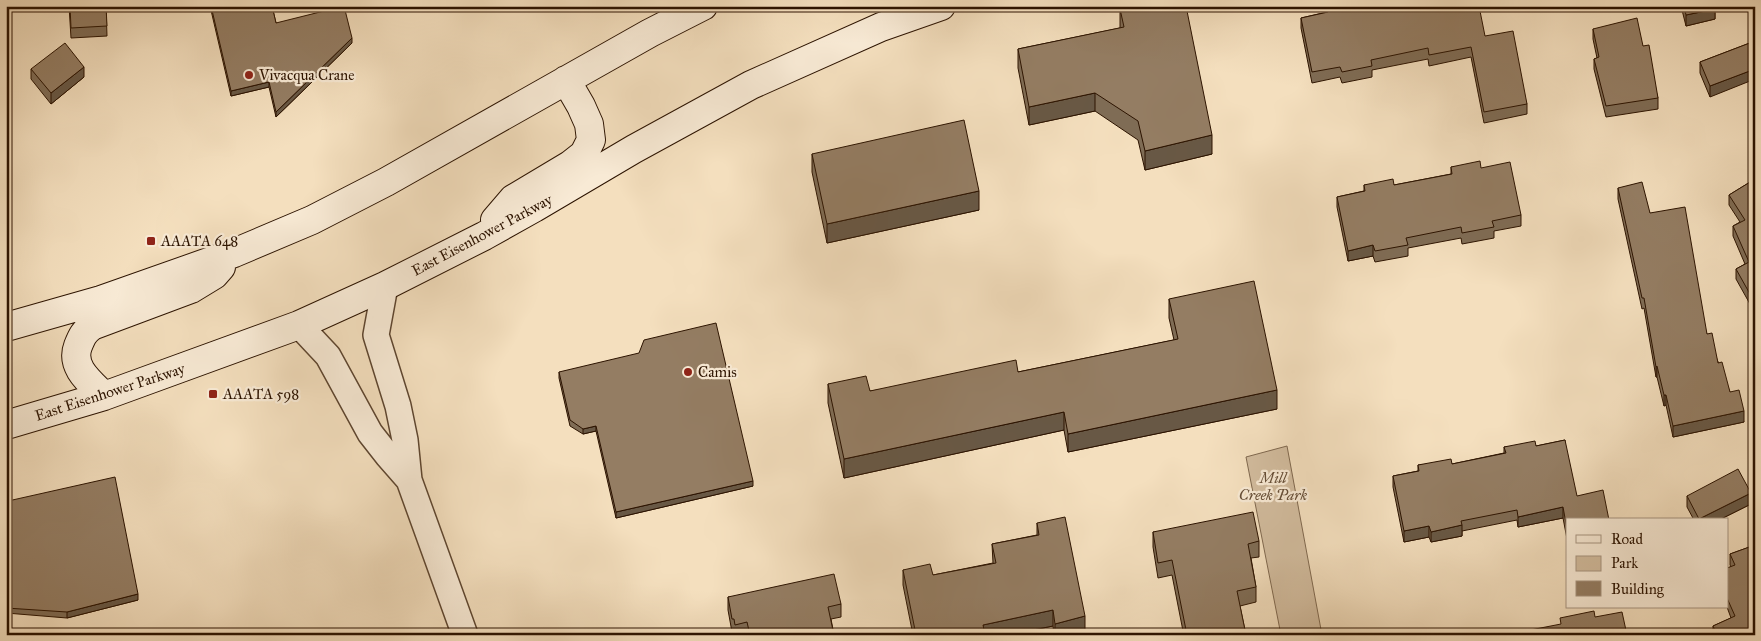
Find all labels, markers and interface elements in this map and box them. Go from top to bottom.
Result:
place label: Vivacqua Crane [258,66,355,85]
marker: Vivacqua Crane [243,69,255,81]
street label: East Eisenhower Parkway [409,190,556,280]
place label: AAATA 648 [160,232,238,250]
marker: AAATA 648 [145,235,157,247]
street label: East Eisenhower Parkway [33,359,188,425]
place label: Camis [698,363,737,381]
marker: Camis [682,366,694,378]
place label: AAATA 598 [222,385,299,403]
marker: AAATA 598 [207,388,219,400]
park label: Mill Creek Park [1239,469,1307,504]
legend [1566,518,1728,608]
text: Road [1611,530,1643,548]
text: Park [1611,554,1638,572]
text: Building [1611,580,1665,598]

